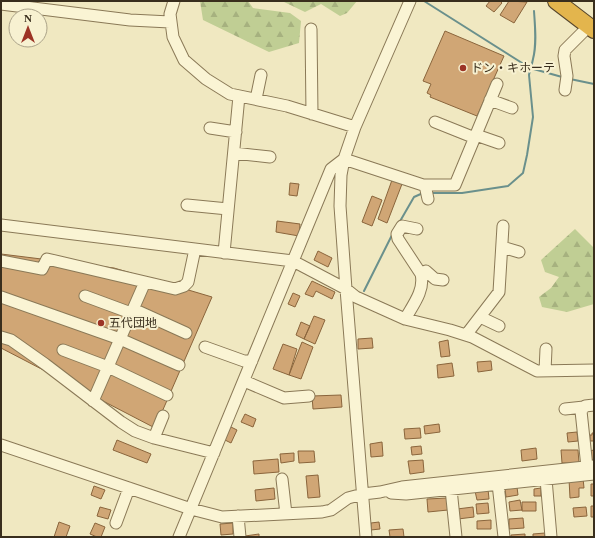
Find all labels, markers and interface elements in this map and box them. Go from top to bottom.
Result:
north arrow [8,8,48,48]
text: N [24,12,32,24]
place label: ドン・キホーテ [471,61,555,75]
marker: ドン・キホーテ [458,63,468,73]
place label: 五代団地 [109,316,157,330]
marker: 五代団地 [96,318,106,328]

